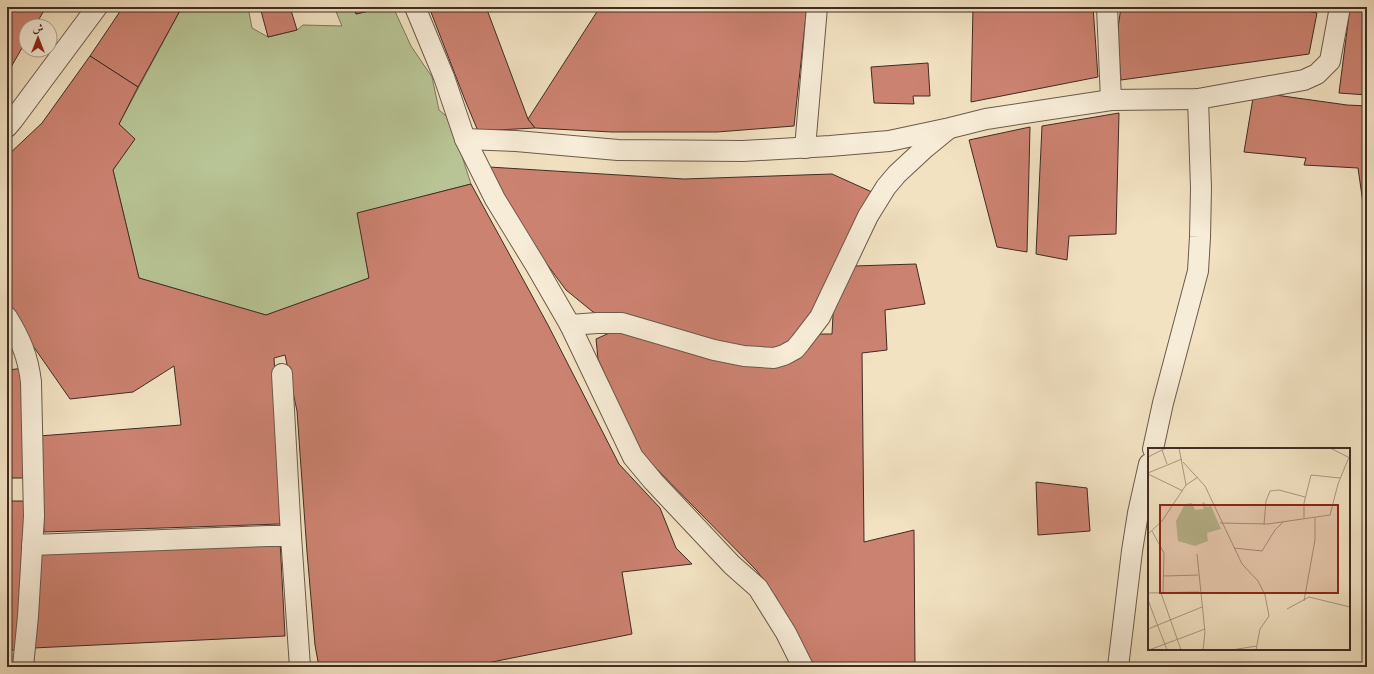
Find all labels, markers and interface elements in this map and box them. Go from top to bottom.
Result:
north arrow [18,18,58,58]
text: ش [33,22,44,35]
inset map [1148,448,1350,650]

